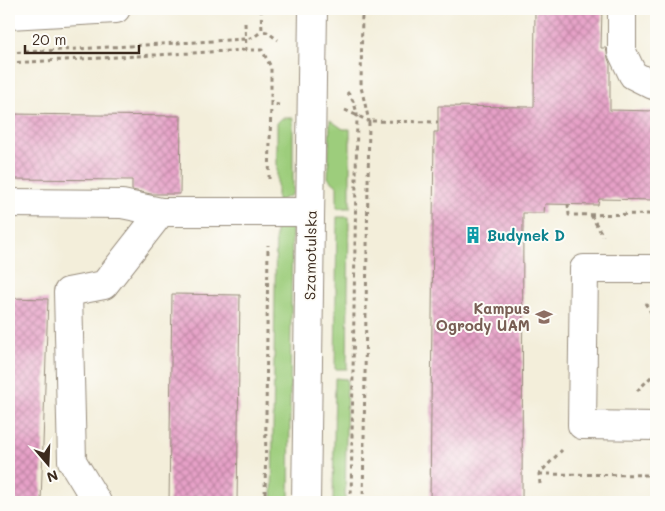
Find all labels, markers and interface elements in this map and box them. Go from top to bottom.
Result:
scale bar [25,22,139,54]
text: 20 m [32,29,66,49]
street label: Szamotulska [299,210,321,300]
building icon: Budynek D [463,225,483,245]
place label: Budynek D [487,225,565,245]
place label: Kampus Ogrody UAM [436,298,530,335]
school or university icon: Kampus Ogrody UAM [534,307,554,327]
north arrow [22,438,72,488]
text: N [44,466,61,487]

